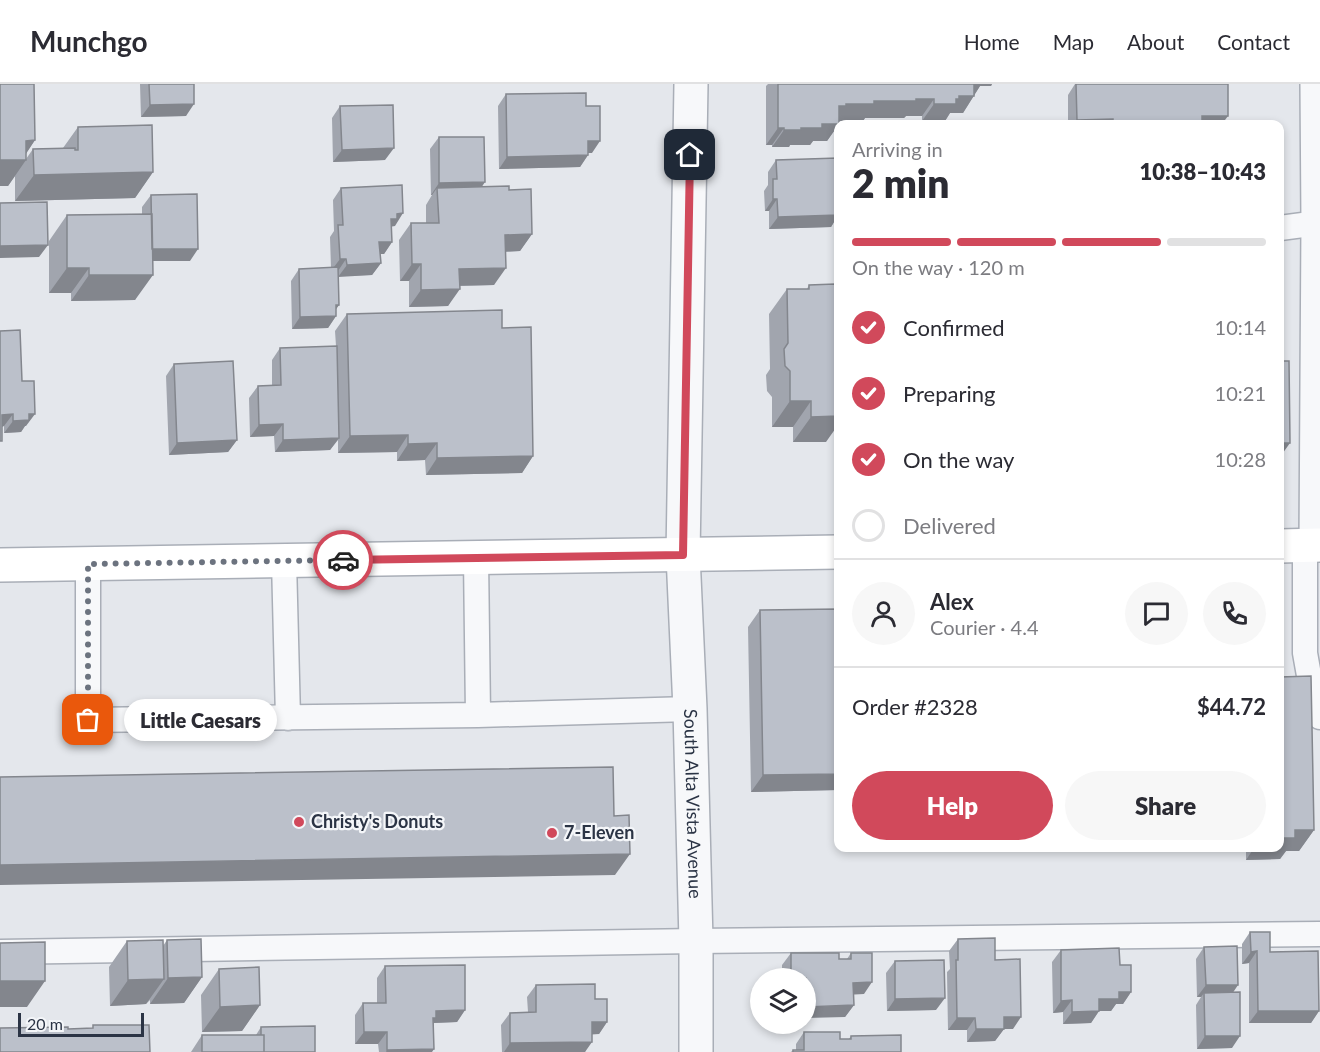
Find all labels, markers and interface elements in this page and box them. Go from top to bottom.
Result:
text: Munchgo [30,24,148,58]
text: Home [964,29,1020,54]
text: Map [1053,29,1094,54]
text: About [1127,29,1184,54]
text: Contact [1217,29,1290,54]
pin [664,129,715,180]
text: Arriving in [852,137,943,161]
icon: home [673,138,706,171]
text: 10:38–10:43 [1140,158,1266,185]
text: 2 min [852,160,949,206]
text: On the way · 120 m [852,255,1025,279]
icon: check [852,311,885,344]
text: Confirmed [903,314,1005,341]
text: 10:14 [1215,315,1266,339]
icon: check [852,377,885,410]
text: Preparing [903,380,995,407]
text: 10:21 [1215,381,1266,405]
icon: check [852,443,885,476]
text: On the way [903,446,1014,473]
text: 10:28 [1215,447,1266,471]
text: Delivered [903,512,996,539]
courier [313,530,373,590]
icon: car [327,544,360,577]
button: person [852,582,915,645]
button: chat [1125,582,1188,645]
button: phone [1203,582,1266,645]
text: Alex [930,588,974,615]
text: Courier · 4.4 [930,615,1039,639]
text: Order #2328 [852,693,978,720]
text: $44.72 [1197,693,1266,720]
pin [62,694,113,745]
callout: Little Caesars [124,699,277,741]
icon: bag [71,703,104,736]
text: Little Caesars [140,708,261,732]
street label: South Alta Vista Avenue [680,709,707,899]
button: Help [852,771,1053,840]
button: Share [1065,771,1266,840]
place label: Christy's Donuts [311,810,443,832]
marker: Christy's Donuts [292,815,306,829]
place label: 7-Eleven [564,821,634,843]
marker: 7-Eleven [545,826,559,840]
map controls [750,968,816,1034]
button: layers [750,968,816,1034]
scale bar [18,1010,144,1038]
text: 20 m [27,1014,63,1033]

